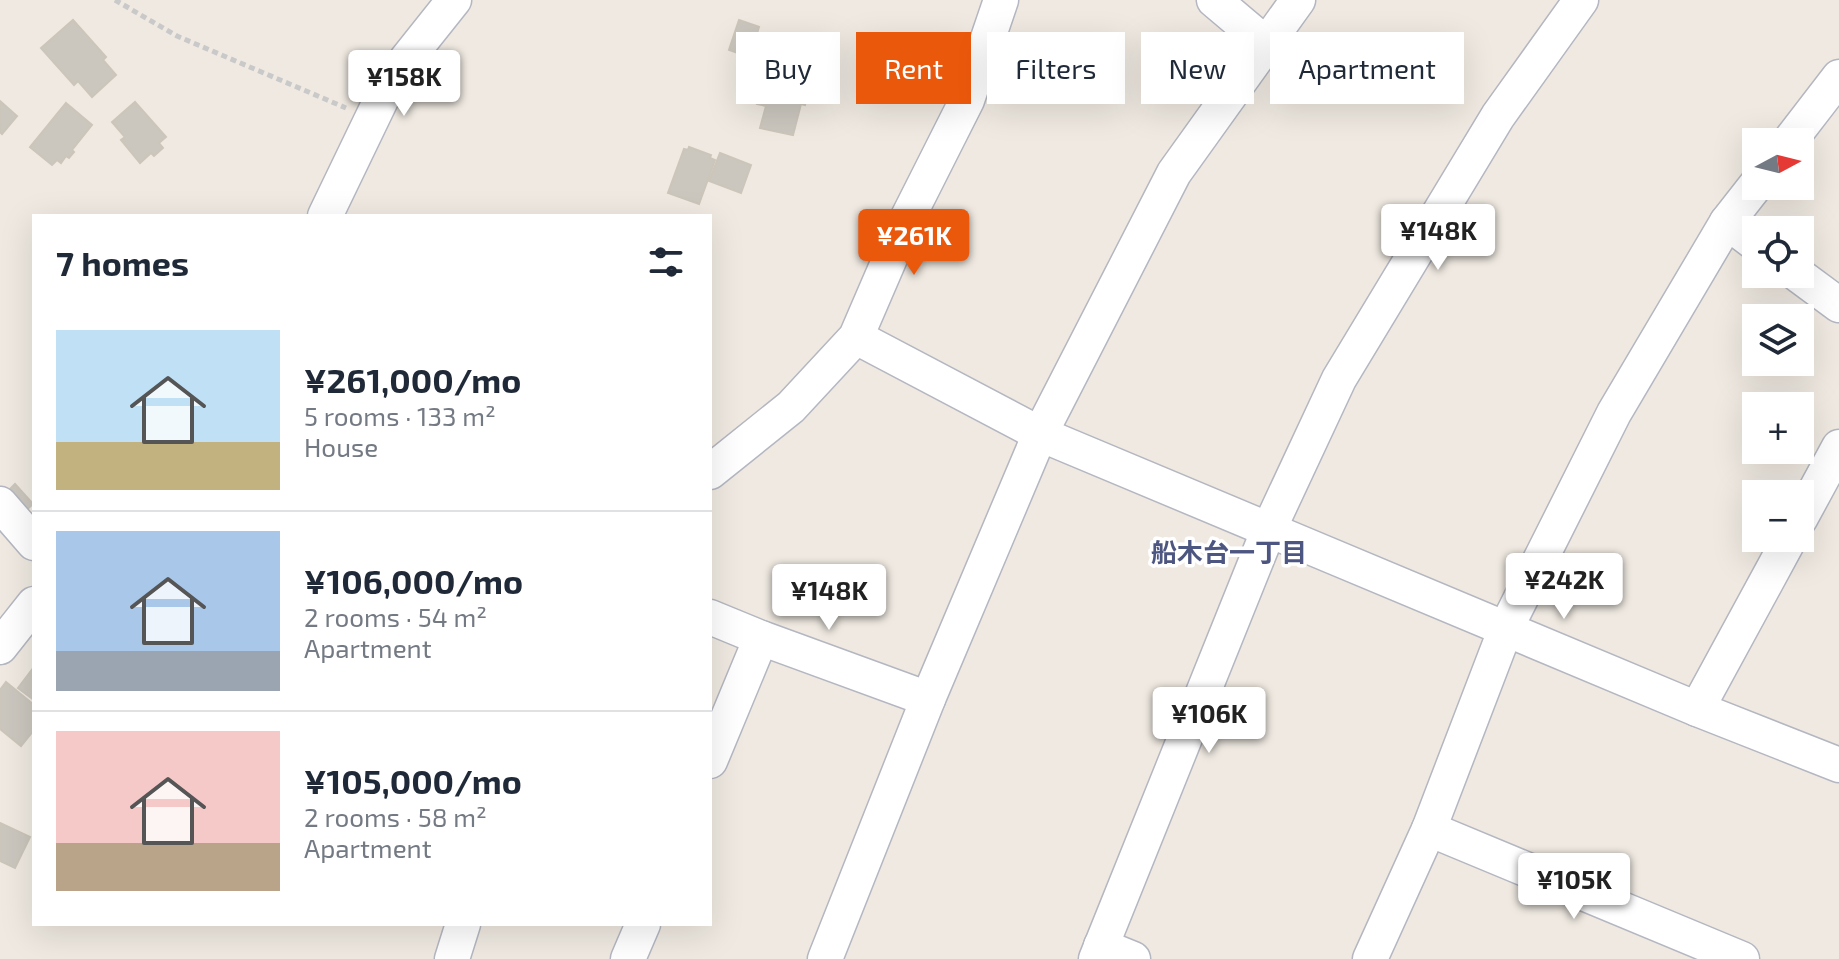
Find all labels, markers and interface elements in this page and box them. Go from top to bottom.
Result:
chip: Buy [736,32,840,104]
chip: Rent [856,32,971,104]
chip: Filters [987,32,1125,104]
chip: New [1141,32,1254,104]
chip: Apartment [1270,32,1464,104]
pin: ¥158K [348,50,460,118]
text: ¥158K [366,60,442,91]
north arrow [1742,128,1814,200]
map controls [1742,128,1814,552]
pin: ¥148K [1382,204,1494,272]
pin: ¥261K [858,209,970,277]
text: ¥148K [1399,214,1477,245]
button: locate [1742,216,1814,288]
text: ¥261K [876,219,952,250]
icon: filters [644,240,688,284]
text: 7 homes [56,242,189,283]
button: layers [1742,304,1814,376]
text: ¥261,000/mo [304,359,521,400]
icon: home [120,362,216,458]
button: + [1742,392,1814,464]
text: 5 rooms · 133 m² [304,400,496,431]
text: House [304,431,378,462]
button: − [1742,480,1814,552]
district label: 船木台一丁目 [1151,536,1307,567]
pin: ¥242K [1508,553,1620,621]
text: ¥106,000/mo [304,560,523,601]
icon: home [120,563,216,659]
text: ¥242K [1524,563,1604,594]
pin: ¥148K [773,564,885,632]
text: ¥148K [790,574,868,605]
text: 2 rooms · 54 m² [304,601,487,632]
text: Apartment [304,632,432,663]
pin: ¥106K [1153,687,1265,755]
text: ¥106K [1171,697,1247,728]
text: ¥105,000/mo [304,760,522,801]
icon: home [120,763,216,859]
text: 2 rooms · 58 m² [304,801,487,832]
text: Apartment [304,832,432,863]
pin: ¥105K [1518,853,1630,921]
text: ¥105K [1536,863,1612,894]

